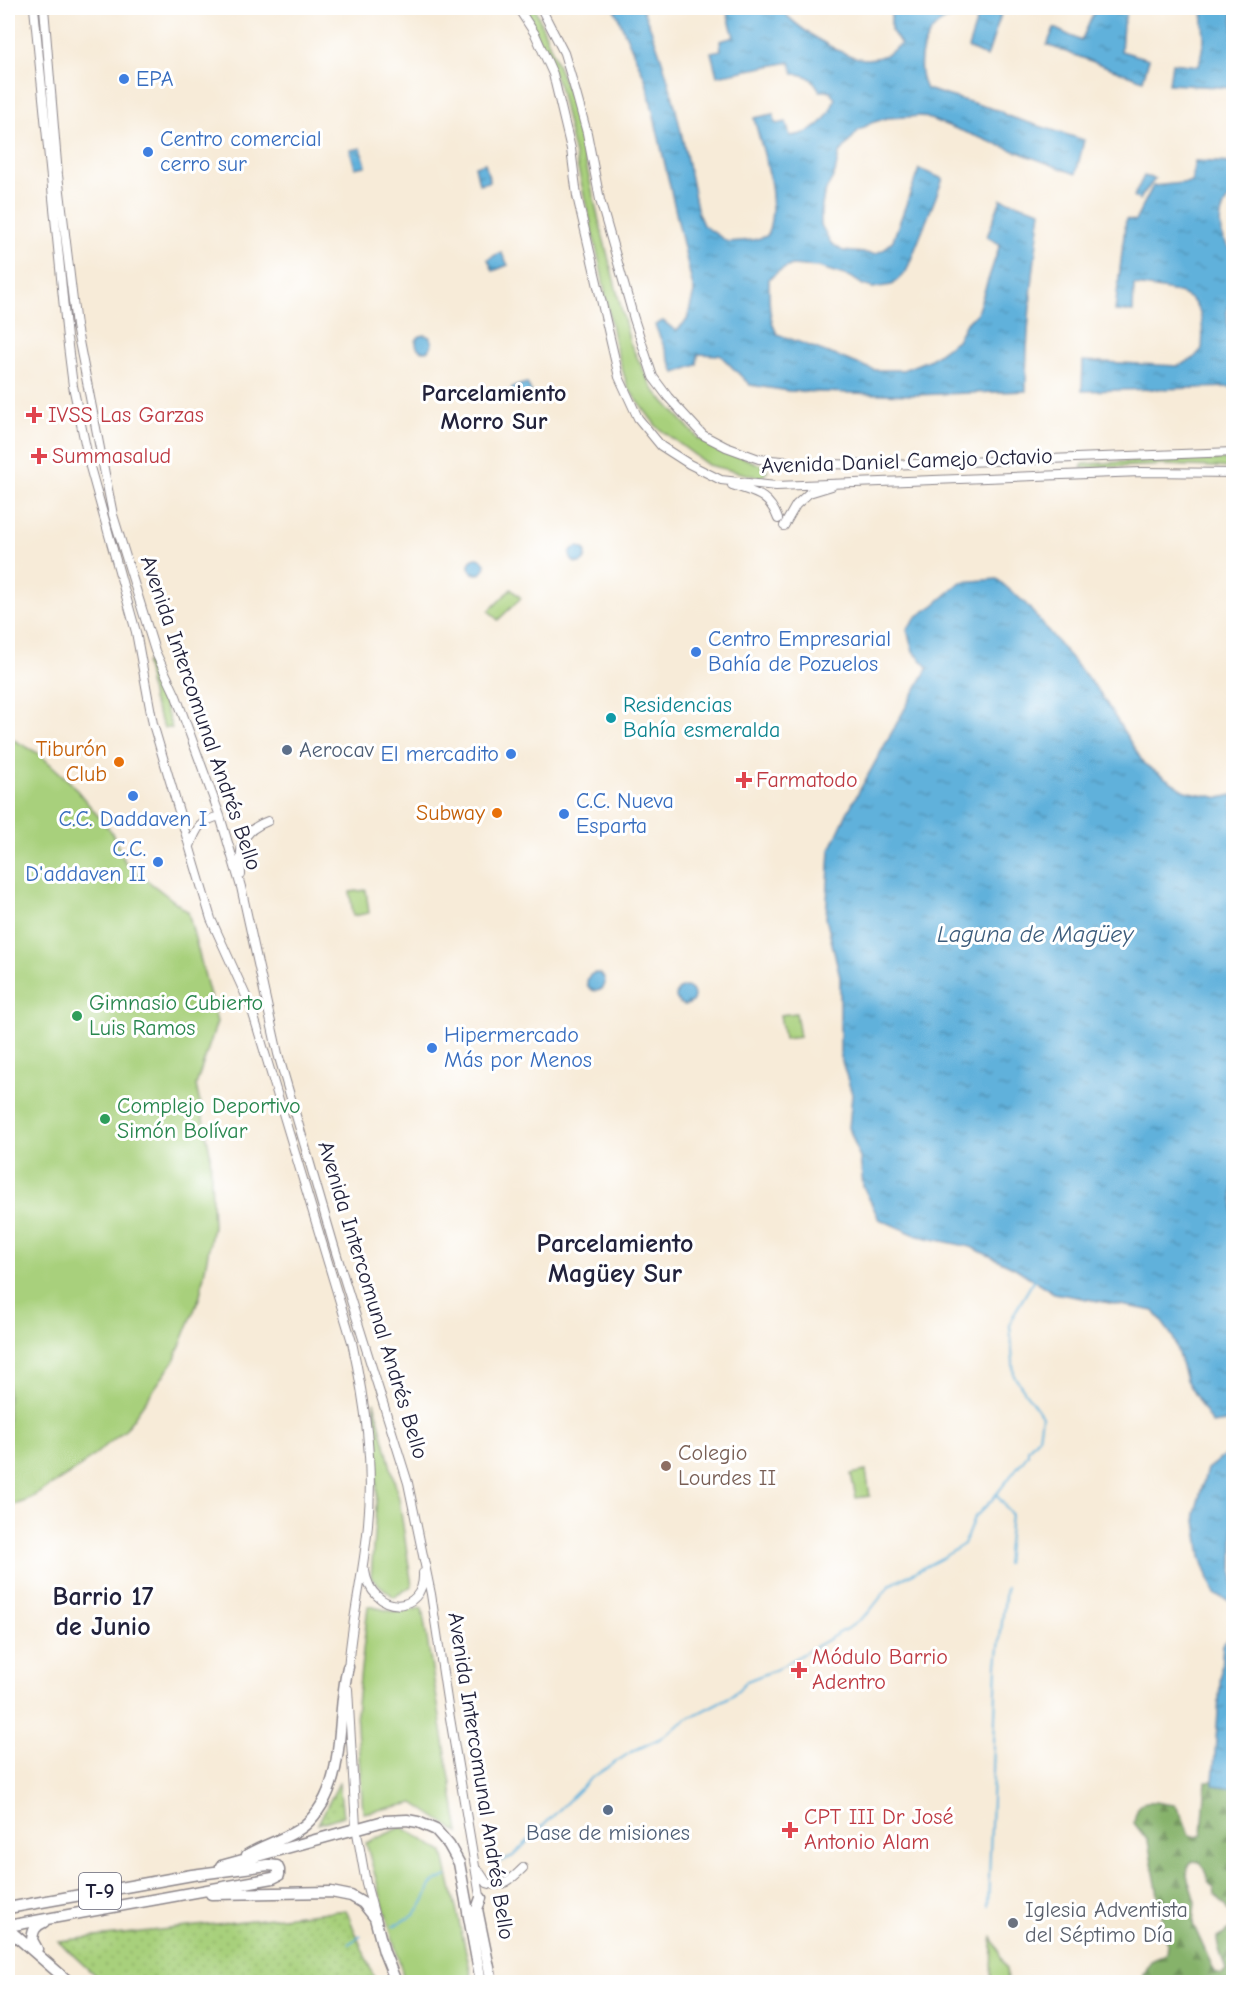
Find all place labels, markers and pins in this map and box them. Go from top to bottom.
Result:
place label: EPA [136,66,174,92]
marker: EPA [117,72,131,86]
place label: Centro comercial cerro sur [160,126,322,177]
marker: Centro comercial cerro sur [141,145,155,159]
place label: IVSS Las Garzas [48,402,204,428]
marker: IVSS Las Garzas [25,406,43,424]
place label: Summasalud [52,443,171,469]
marker: Summasalud [30,447,48,465]
place label: Centro Empresarial Bahía de Pozuelos [708,626,891,677]
marker: Centro Empresarial Bahía de Pozuelos [689,645,703,659]
place label: Residencias Bahía esmeralda [623,692,780,743]
marker: Residencias Bahía esmeralda [604,711,618,725]
place label: Tiburón Club [36,736,107,787]
place label: Aerocav [299,737,375,763]
place label: El mercadito [380,741,499,767]
marker: Aerocav [280,743,294,757]
marker: El mercadito [504,747,518,761]
marker: Tiburón Club [112,755,126,769]
place label: Farmatodo [756,767,858,793]
marker: Farmatodo [737,773,751,787]
place label: C.C. Nueva Esparta [576,788,674,839]
marker: C.C. Daddaven I [126,789,140,803]
place label: Subway [416,800,485,826]
place label: C.C. Daddaven I [59,806,207,832]
marker: Subway [490,806,504,820]
marker: C.C. Nueva Esparta [557,807,571,821]
place label: C.C. D'addaven II [25,836,146,887]
marker: C.C. D'addaven II [151,855,165,869]
place label: Gimnasio Cubierto Luis Ramos [89,990,263,1041]
marker: Gimnasio Cubierto Luis Ramos [70,1009,84,1023]
place label: Hipermercado Más por Menos [444,1022,592,1073]
marker: Hipermercado Más por Menos [425,1041,439,1055]
place label: Complejo Deportivo Simón Bolívar [117,1093,301,1144]
marker: Complejo Deportivo Simón Bolívar [98,1112,112,1126]
place label: Colegio Lourdes II [678,1440,776,1491]
marker: Colegio Lourdes II [659,1459,673,1473]
place label: Módulo Barrio Adentro [812,1644,948,1695]
marker: Módulo Barrio Adentro [790,1661,808,1679]
marker: Base de misiones [601,1803,615,1817]
place label: CPT III Dr José Antonio Alam [804,1804,953,1855]
place label: Base de misiones [526,1820,690,1846]
marker: CPT III Dr José Antonio Alam [781,1821,799,1839]
place label: Iglesia Adventista del Séptimo Día [1025,1897,1188,1948]
marker: Iglesia Adventista del Séptimo Día [1006,1916,1020,1930]

